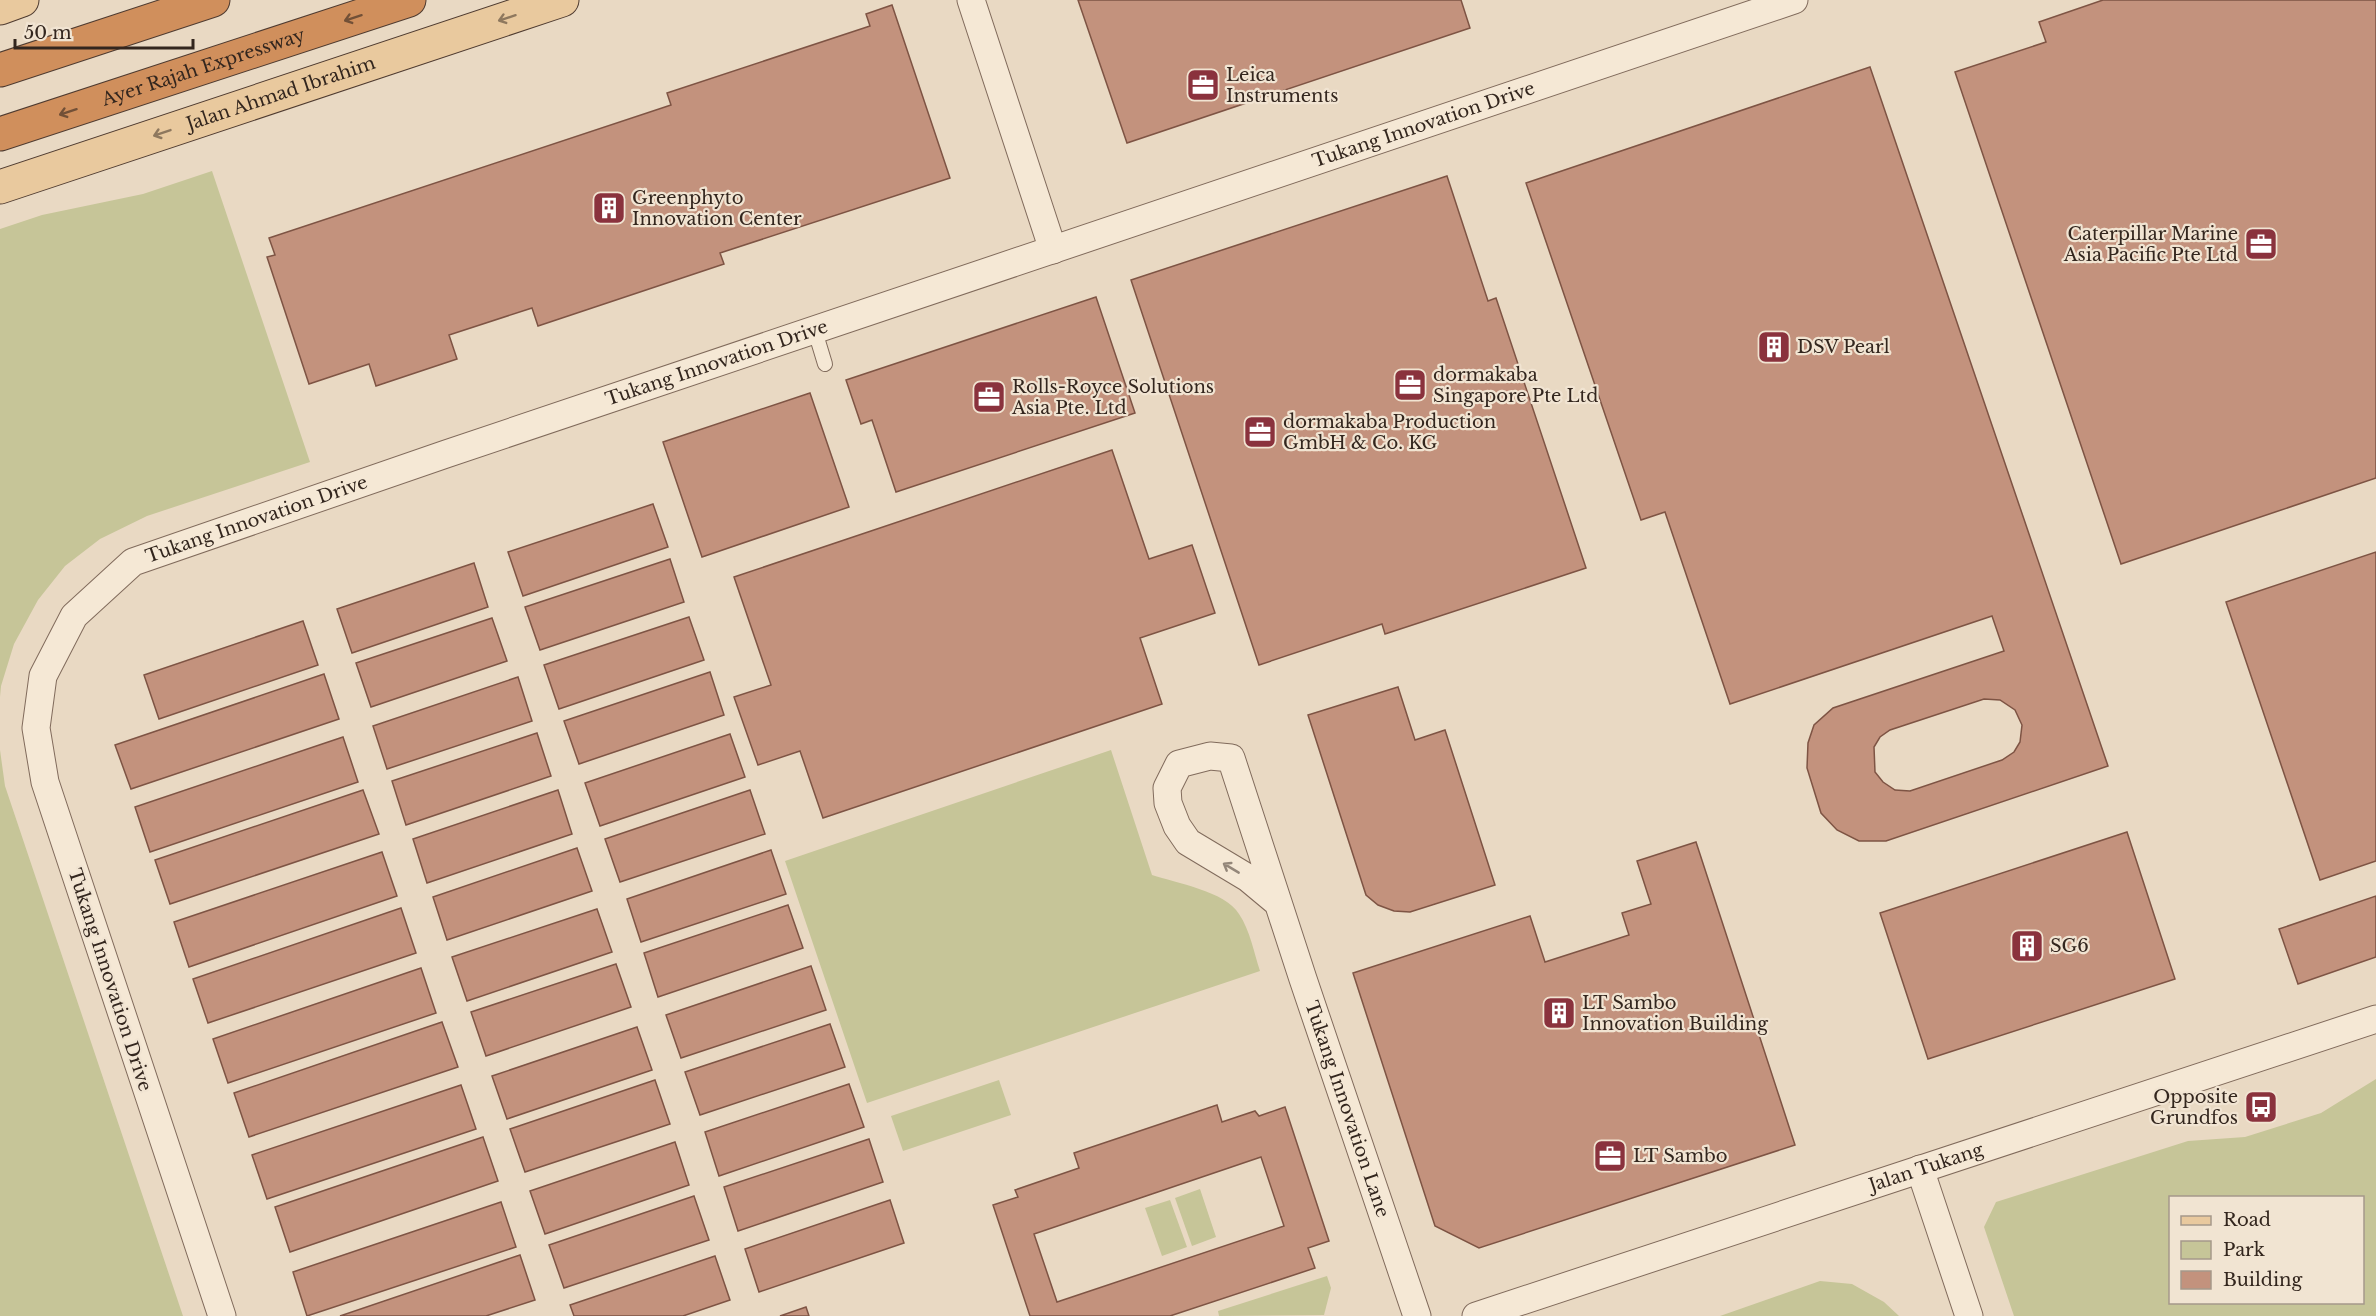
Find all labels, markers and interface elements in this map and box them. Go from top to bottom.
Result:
scale bar [15,12,194,50]
one-way arrow [498,13,517,24]
one-way arrow [344,14,363,25]
text: 50 m [24,22,72,44]
street label: Ayer Rajah Expressway [98,24,308,111]
street label: Jalan Ahmad Ibrahim [182,52,378,136]
place label: Leica Instruments [1226,64,1339,107]
office icon: Leica Instruments [1185,67,1221,103]
street label: Tukang Innovation Drive [1310,77,1538,172]
one-way arrow [59,107,78,118]
one-way arrow [153,128,172,139]
place label: Greenphyto Innovation Center [632,187,802,230]
building icon: Greenphyto Innovation Center [591,190,627,226]
place label: Caterpillar Marine Asia Pacific Pte Ltd [2063,223,2238,266]
office icon: Caterpillar Marine Asia Pacific Pte Ltd [2243,226,2279,262]
street label: Tukang Innovation Drive [603,315,831,410]
building icon: DSV Pearl [1756,329,1792,365]
place label: DSV Pearl [1797,336,1890,358]
place label: dormakaba Singapore Pte Ltd [1433,364,1598,407]
office icon: dormakaba Singapore Pte Ltd [1392,367,1428,403]
place label: Rolls-Royce Solutions Asia Pte. Ltd [1011,376,1214,419]
office icon: Rolls-Royce Solutions Asia Pte. Ltd [971,379,1007,415]
place label: dormakaba Production GmbH & Co. KG [1283,411,1496,454]
office icon: dormakaba Production GmbH & Co. KG [1242,414,1278,450]
street label: Tukang Innovation Drive [143,471,370,568]
one-way arrow [1223,861,1240,873]
street label: Tukang Innovation Drive [64,866,156,1094]
building icon: SG6 [2009,928,2045,964]
place label: SG6 [2050,935,2089,957]
place label: LT Sambo Innovation Building [1582,992,1768,1035]
building icon: LT Sambo Innovation Building [1541,995,1577,1031]
street label: Tukang Innovation Lane [1300,998,1394,1220]
place label: Opposite Grundfos [2150,1086,2238,1129]
bus stop icon: Opposite Grundfos [2243,1089,2279,1125]
office icon: LT Sambo [1592,1138,1628,1174]
street label: Jalan Tukang [1864,1138,1986,1197]
place label: LT Sambo [1633,1145,1728,1167]
legend [2169,1196,2364,1304]
text: Road [2223,1209,2271,1231]
text: Park [2223,1239,2265,1261]
text: Building [2223,1269,2302,1291]

